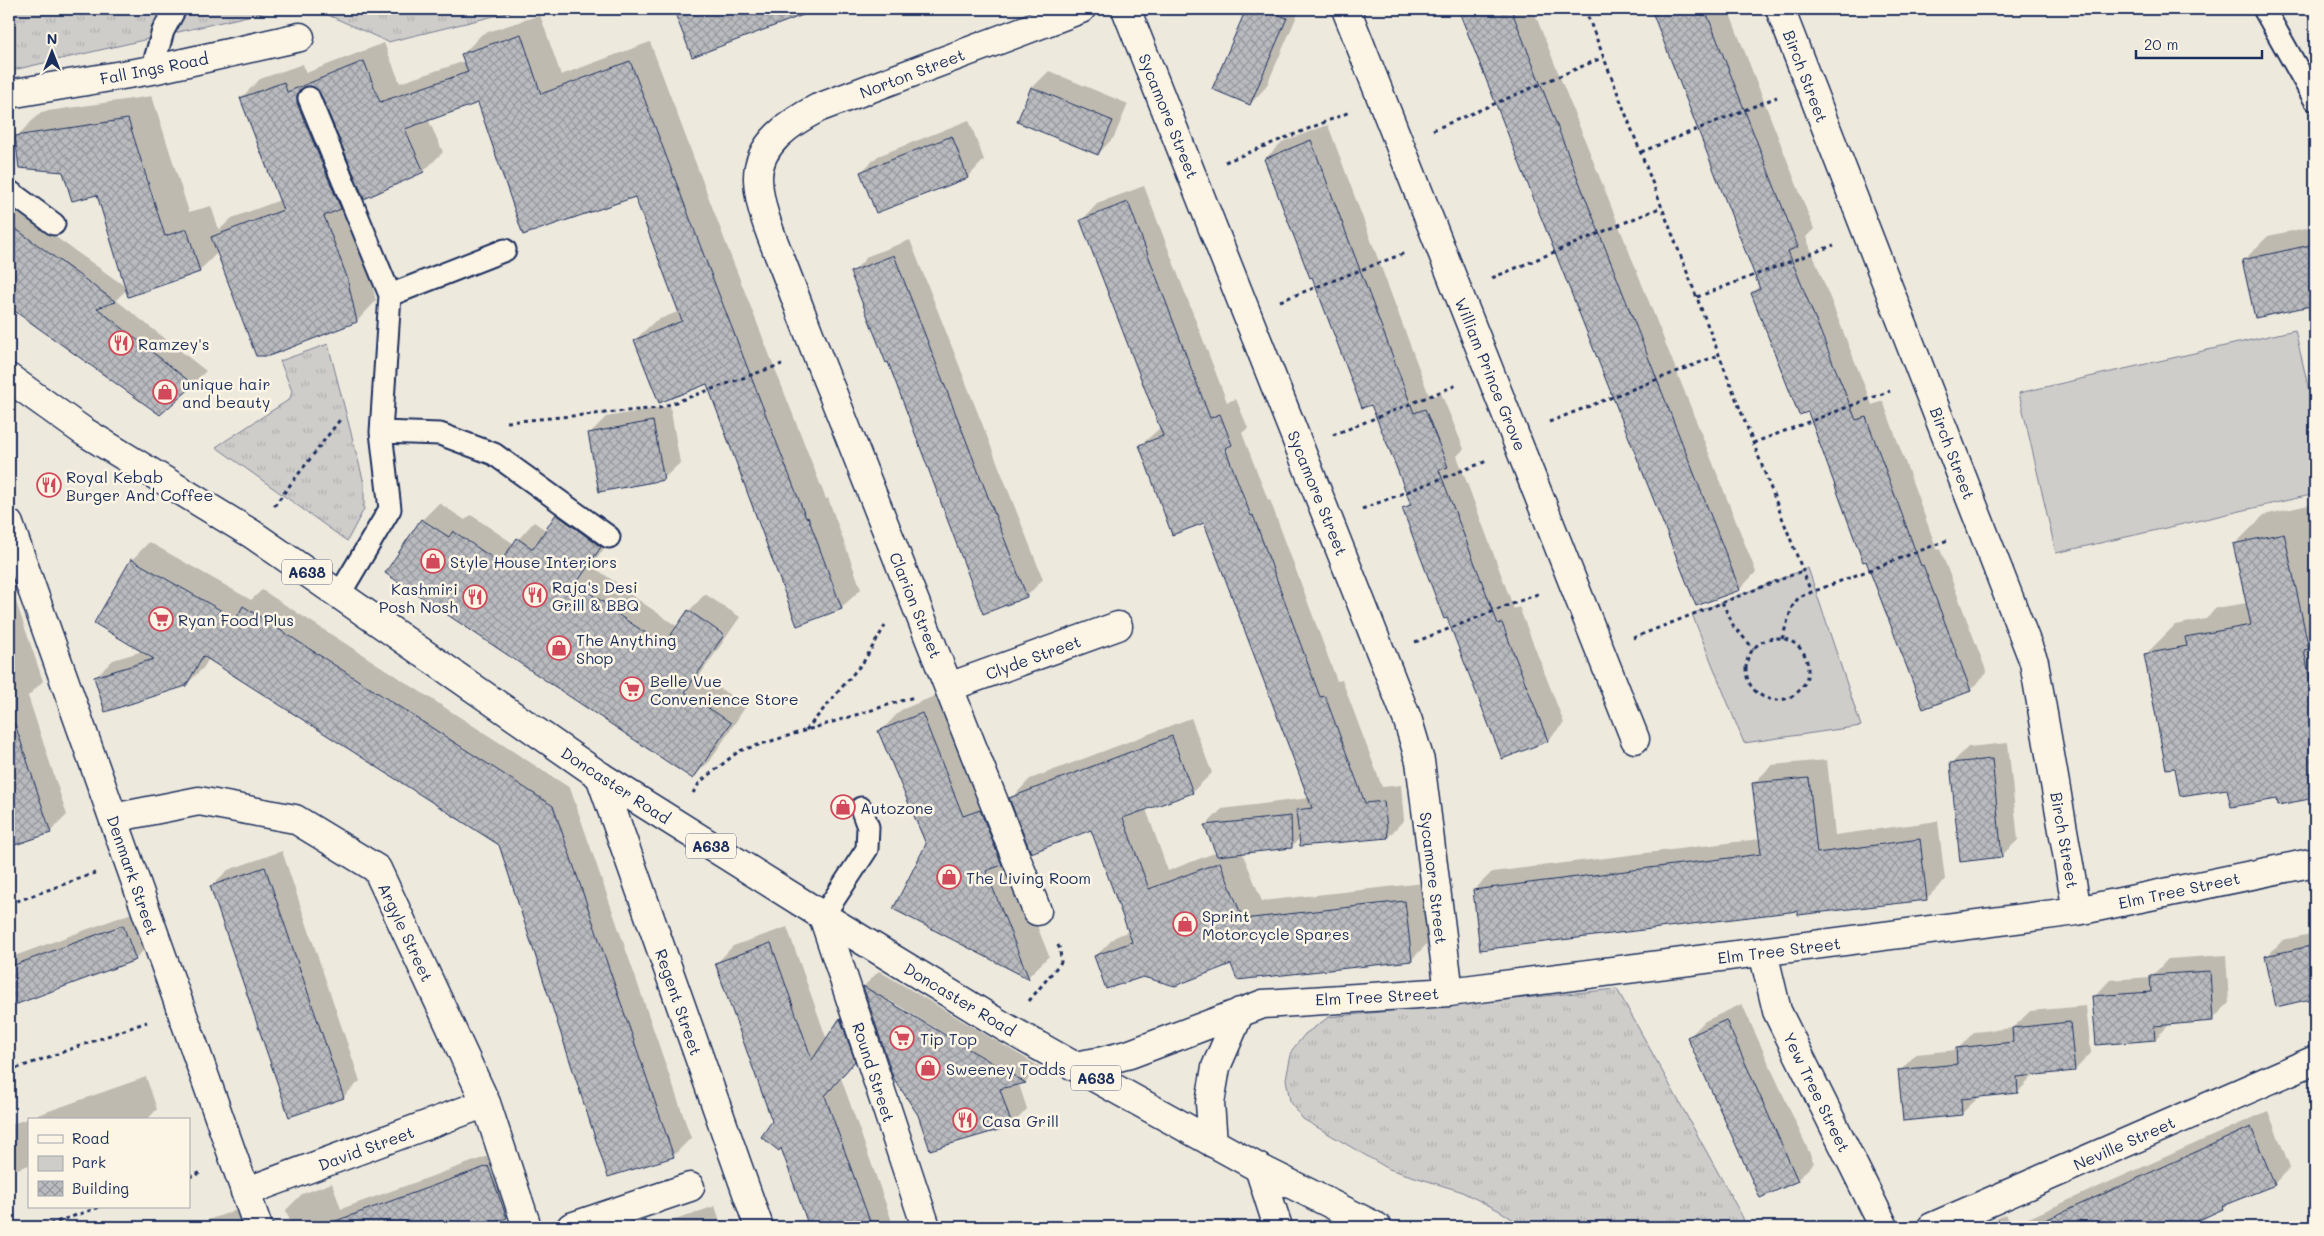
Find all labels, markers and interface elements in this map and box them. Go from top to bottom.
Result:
street label: Birch Street [1779,27,1833,125]
north arrow [28,28,78,78]
scale bar [2136,28,2263,60]
text: N [47,29,57,48]
text: 20 m [2144,34,2178,54]
street label: Norton Street [857,43,967,103]
street label: Fall Ings Road [98,47,210,89]
street label: Sycamore Street [1134,50,1204,182]
street label: William Prince Grove [1451,294,1531,454]
restaurant icon: Ramzey's [108,330,134,356]
place label: Ramzey's [138,333,209,354]
place label: unique hair and beauty [182,373,270,412]
shop icon: unique hair and beauty [152,379,178,405]
street label: Birch Street [1926,404,1980,502]
street label: Sycamore Street [1283,427,1353,559]
place label: Royal Kebab Burger And Coffee [66,466,213,505]
restaurant icon: Royal Kebab Burger And Coffee [36,472,62,498]
shop icon: Style House Interiors [420,548,446,574]
street label: Clarion Street [885,549,947,661]
place label: Style House Interiors [450,551,617,572]
road number: A638 [282,560,332,584]
place label: Raja's Desi Grill & BBQ [552,576,639,615]
place label: Kashmiri Posh Nosh [379,578,458,617]
restaurant icon: Raja's Desi Grill & BBQ [522,582,548,608]
restaurant icon: Kashmiri Posh Nosh [462,584,488,610]
supermarket icon: Ryan Food Plus [148,606,174,632]
place label: Ryan Food Plus [178,609,294,630]
place label: The Anything Shop [576,629,676,668]
street label: Clyde Street [982,630,1084,684]
shop icon: The Anything Shop [546,635,572,661]
place label: Belle Vue Convenience Store [650,670,799,709]
supermarket icon: Belle Vue Convenience Store [619,676,645,702]
street label: Doncaster Road [557,742,675,828]
street label: Birch Street [2046,790,2084,890]
shop icon: Autozone [830,794,856,820]
place label: Autozone [860,797,934,818]
street label: Sycamore Street [1415,811,1453,945]
street label: Denmark Street [103,812,163,938]
road number: A638 [686,834,736,858]
shop icon: The Living Room [936,864,962,890]
place label: The Living Room [966,867,1091,888]
street label: Elm Tree Street [2116,867,2242,913]
street label: Argyle Street [374,879,438,985]
place label: Sprint Motorcycle Spares [1202,905,1350,944]
shop icon: Sprint Motorcycle Spares [1172,911,1198,937]
street label: Elm Tree Street [1716,932,1842,968]
street label: Regent Street [651,946,707,1058]
street label: Doncaster Road [900,957,1020,1041]
street label: Elm Tree Street [1315,982,1439,1010]
street label: Round Street [848,1020,900,1124]
supermarket icon: Tip Top [889,1025,915,1051]
place label: Tip Top [920,1028,977,1049]
street label: Yew Tree Street [1779,1029,1855,1155]
shop icon: Sweeney Todds [915,1055,941,1081]
place label: Sweeney Todds [946,1058,1066,1079]
road number: A638 [1071,1066,1121,1090]
restaurant icon: Casa Grill [952,1107,978,1133]
place label: Casa Grill [982,1110,1059,1131]
street label: Neville Street [2070,1111,2178,1175]
legend [28,1118,190,1208]
street label: David Street [315,1121,417,1175]
text: Road [72,1128,109,1148]
text: Park [72,1152,106,1172]
text: Building [72,1178,129,1198]

